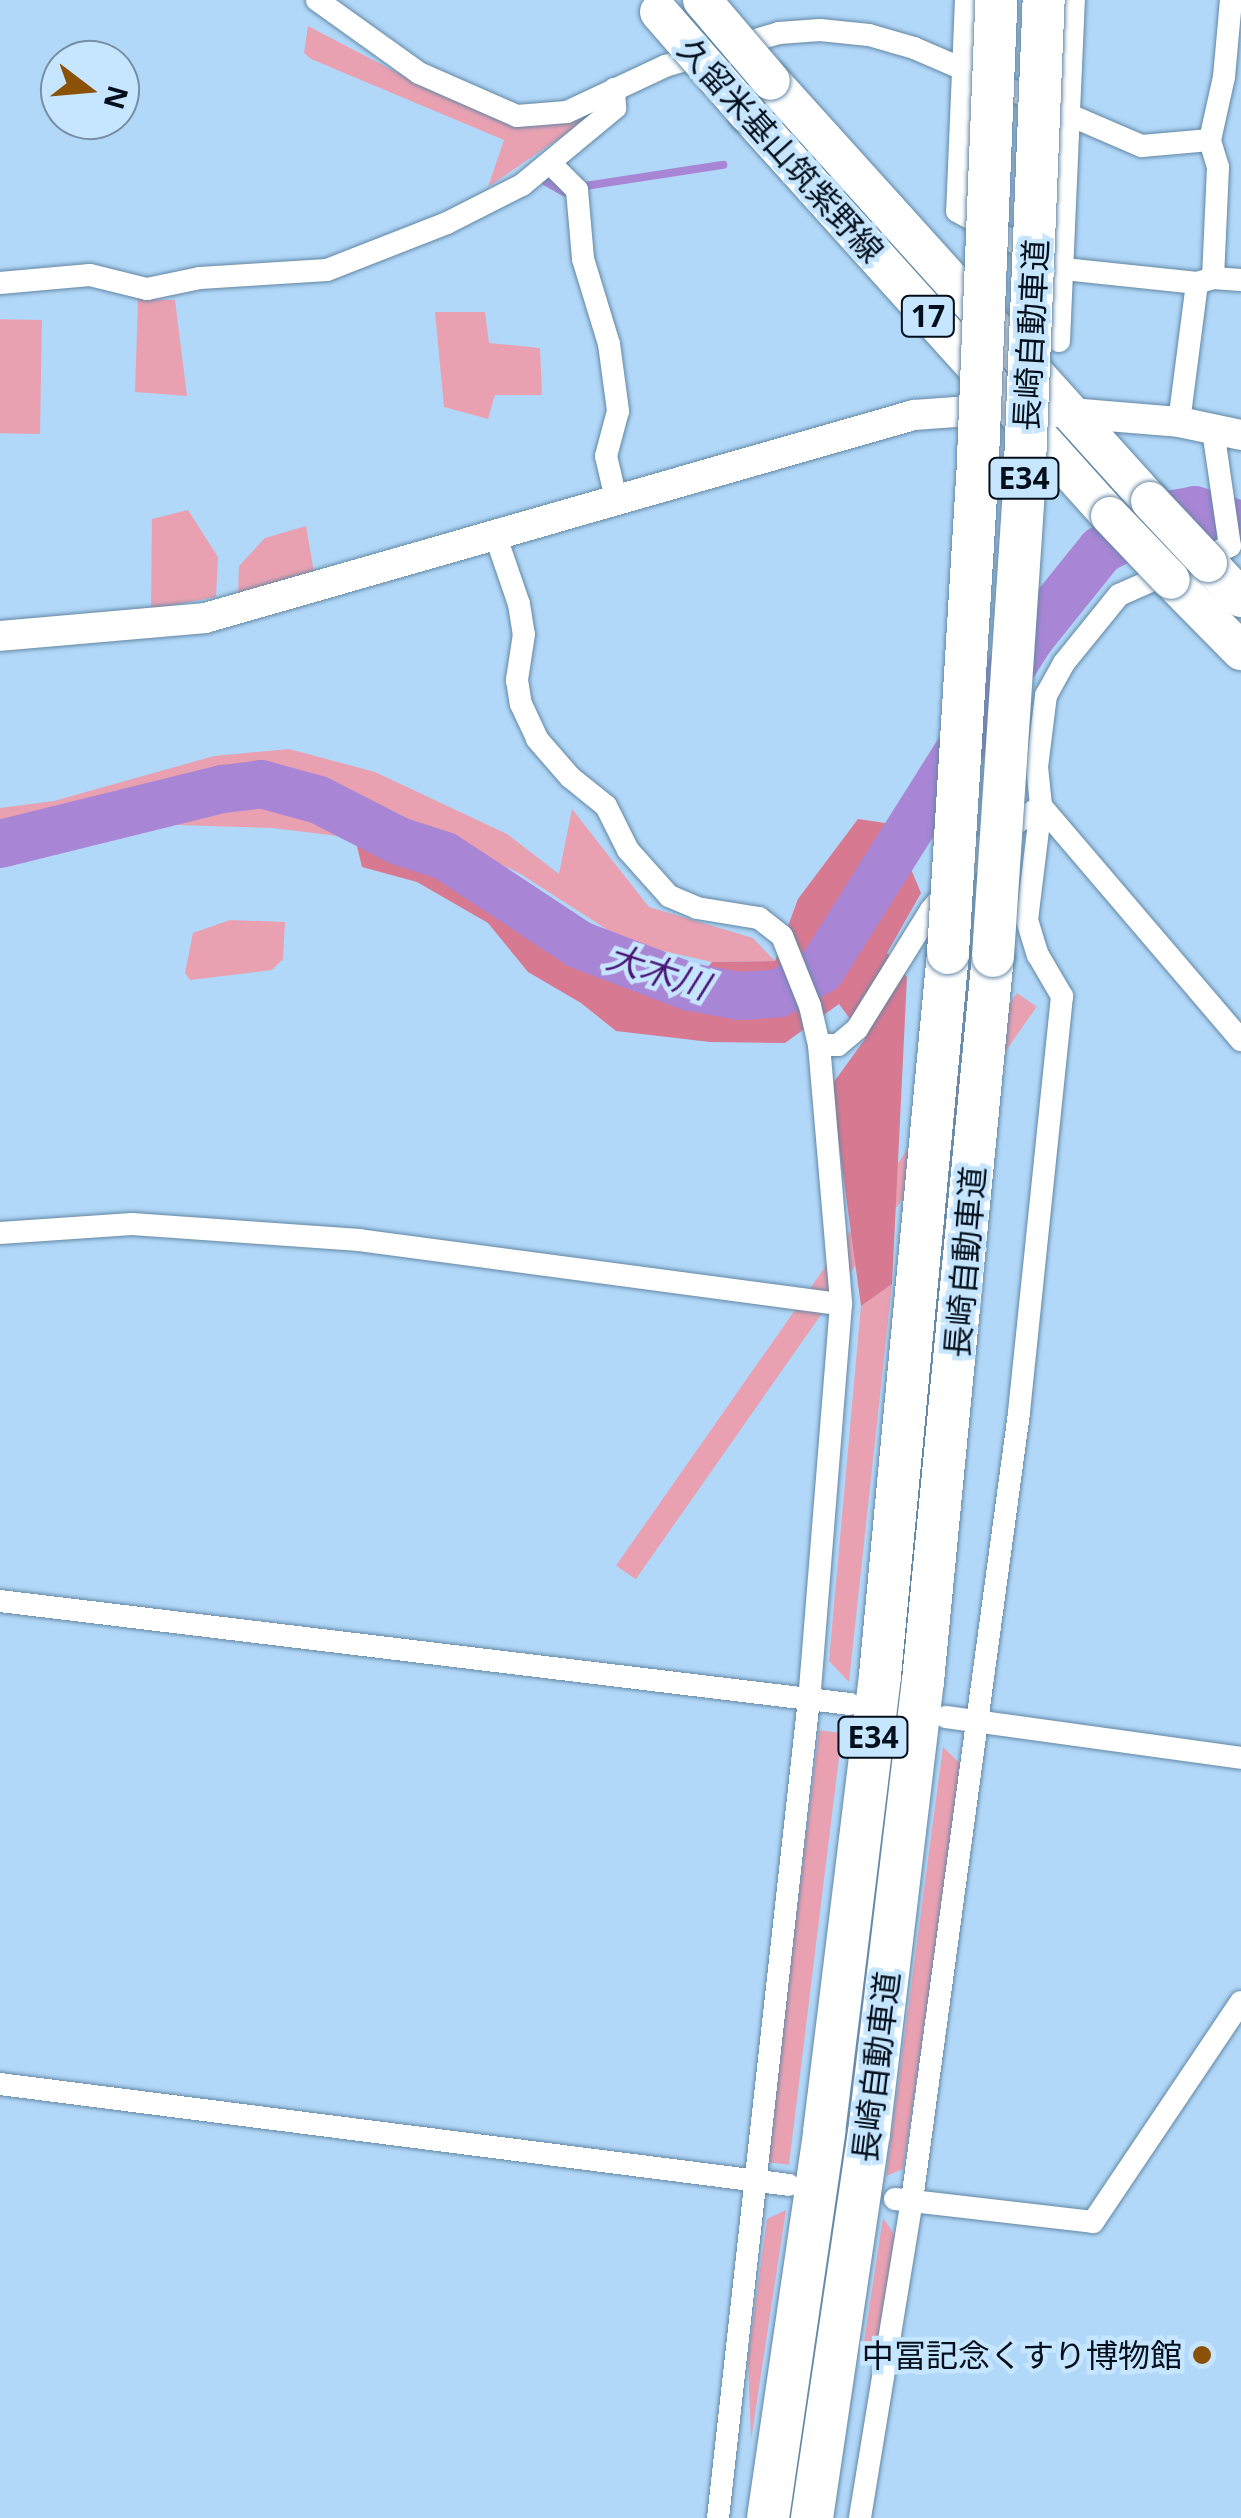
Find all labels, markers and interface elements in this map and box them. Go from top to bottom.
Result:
street label: 久留米基山筑紫野線 [670,30,892,270]
north arrow [40,40,140,140]
text: N [96,82,138,114]
street label: 長崎自動車道 [1007,238,1055,432]
road number: 17 [900,291,956,341]
road number: E34 [986,453,1062,503]
water label: 大木川 [602,935,714,1007]
street label: 長崎自動車道 [938,1165,992,1359]
road number: E34 [836,1712,910,1762]
street label: 長崎自動車道 [845,1969,907,2165]
place label: 中冨記念くすり博物館 [862,2336,1182,2374]
marker: 中冨記念くすり博物館 [1191,2344,1213,2366]

